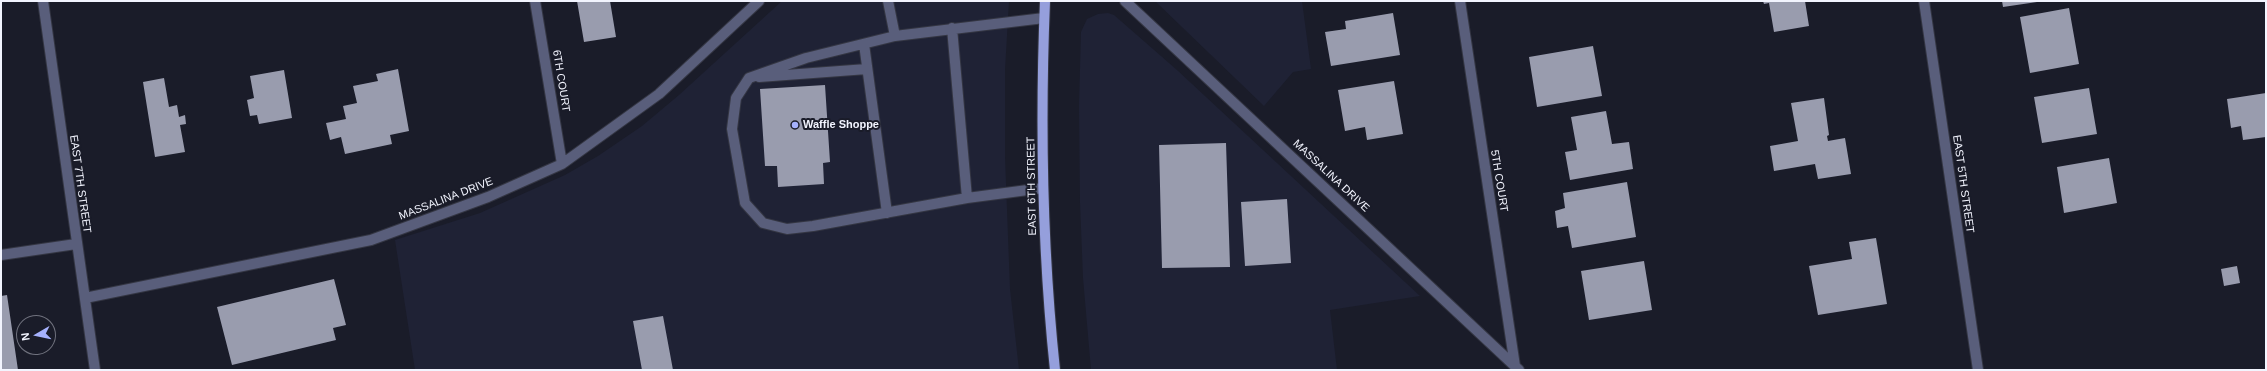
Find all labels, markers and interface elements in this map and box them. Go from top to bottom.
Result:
street label: 6TH COURT [550,49,572,113]
place label: Waffle Shoppe [803,118,879,132]
marker: Waffle Shoppe [790,120,800,130]
street label: EAST 7TH STREET [67,134,93,234]
street label: EAST 5TH STREET [1950,134,1976,234]
street label: EAST 6TH STREET [1025,136,1039,236]
street label: MASSALINA DRIVE [1290,137,1372,215]
street label: 5TH COURT [1488,149,1510,213]
street label: MASSALINA DRIVE [397,175,495,223]
north arrow [16,315,56,355]
text: N [19,332,32,342]

